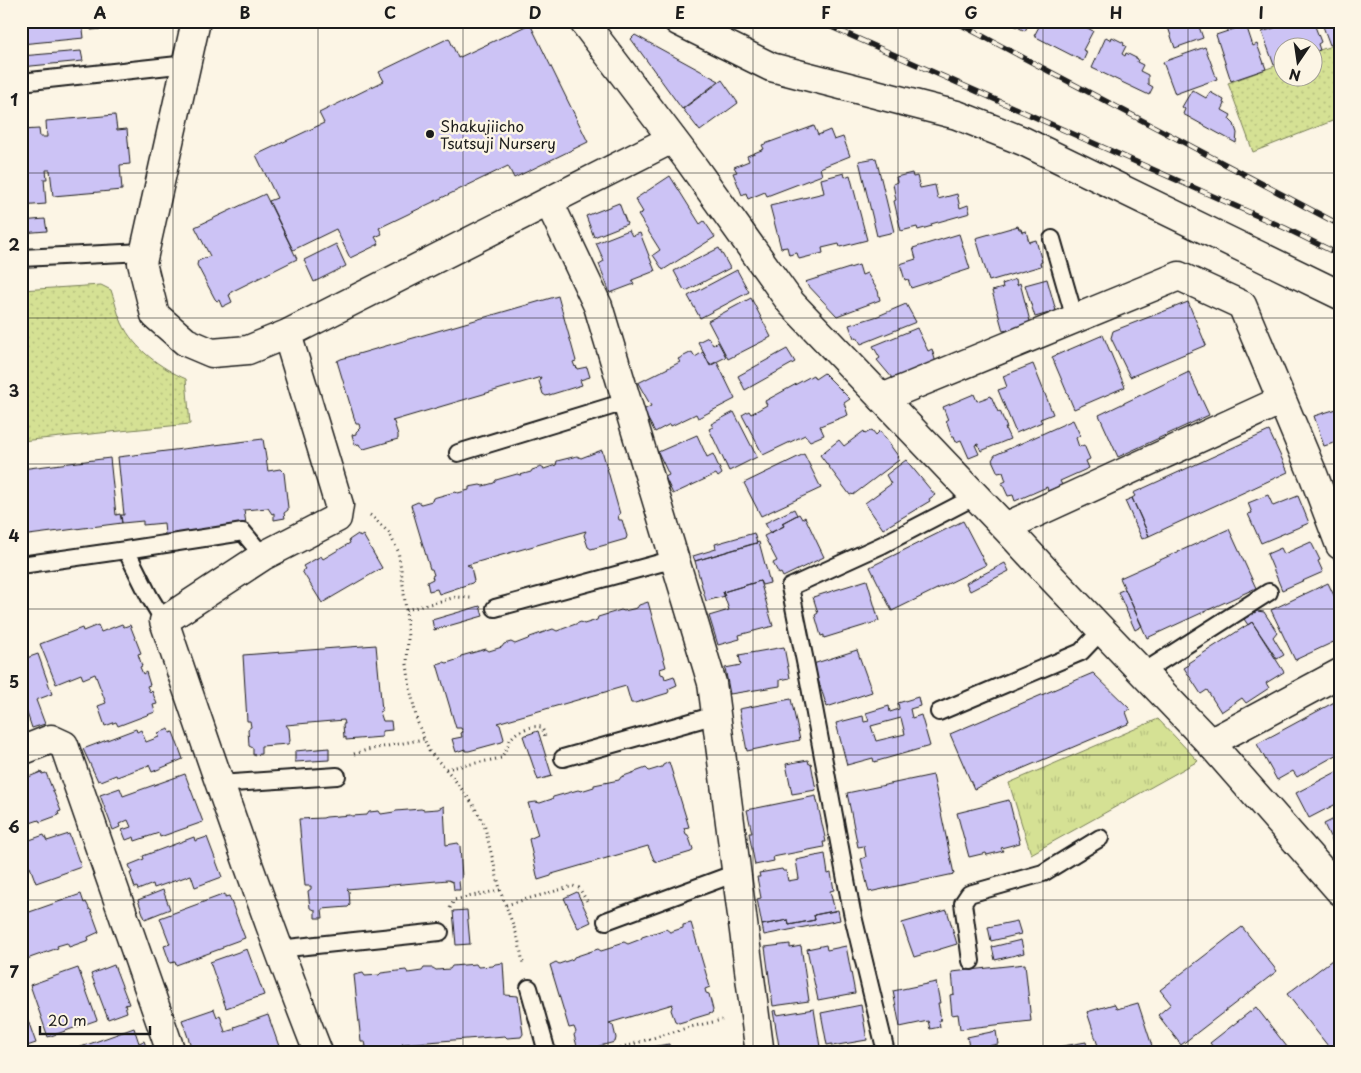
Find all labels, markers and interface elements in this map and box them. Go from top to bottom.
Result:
text: A [94,0,107,24]
text: B [240,0,251,24]
text: C [384,0,396,24]
text: D [529,0,541,24]
text: E [675,0,685,24]
text: F [821,0,831,24]
text: G [964,0,978,24]
text: H [1110,0,1122,24]
text: I [1258,0,1264,24]
north arrow [1274,38,1324,88]
text: N [1287,64,1303,87]
text: 1 [10,87,18,111]
place label: Shakujiicho Tsutsuji Nursery [440,114,556,154]
marker: Shakujiicho Tsutsuji Nursery [424,128,436,140]
text: 2 [8,232,20,256]
text: 3 [9,378,19,402]
text: 4 [9,523,20,547]
text: 5 [9,669,19,693]
text: 6 [8,814,20,838]
text: 7 [9,959,19,983]
scale bar [40,1003,150,1035]
text: 20 m [48,1008,87,1031]

